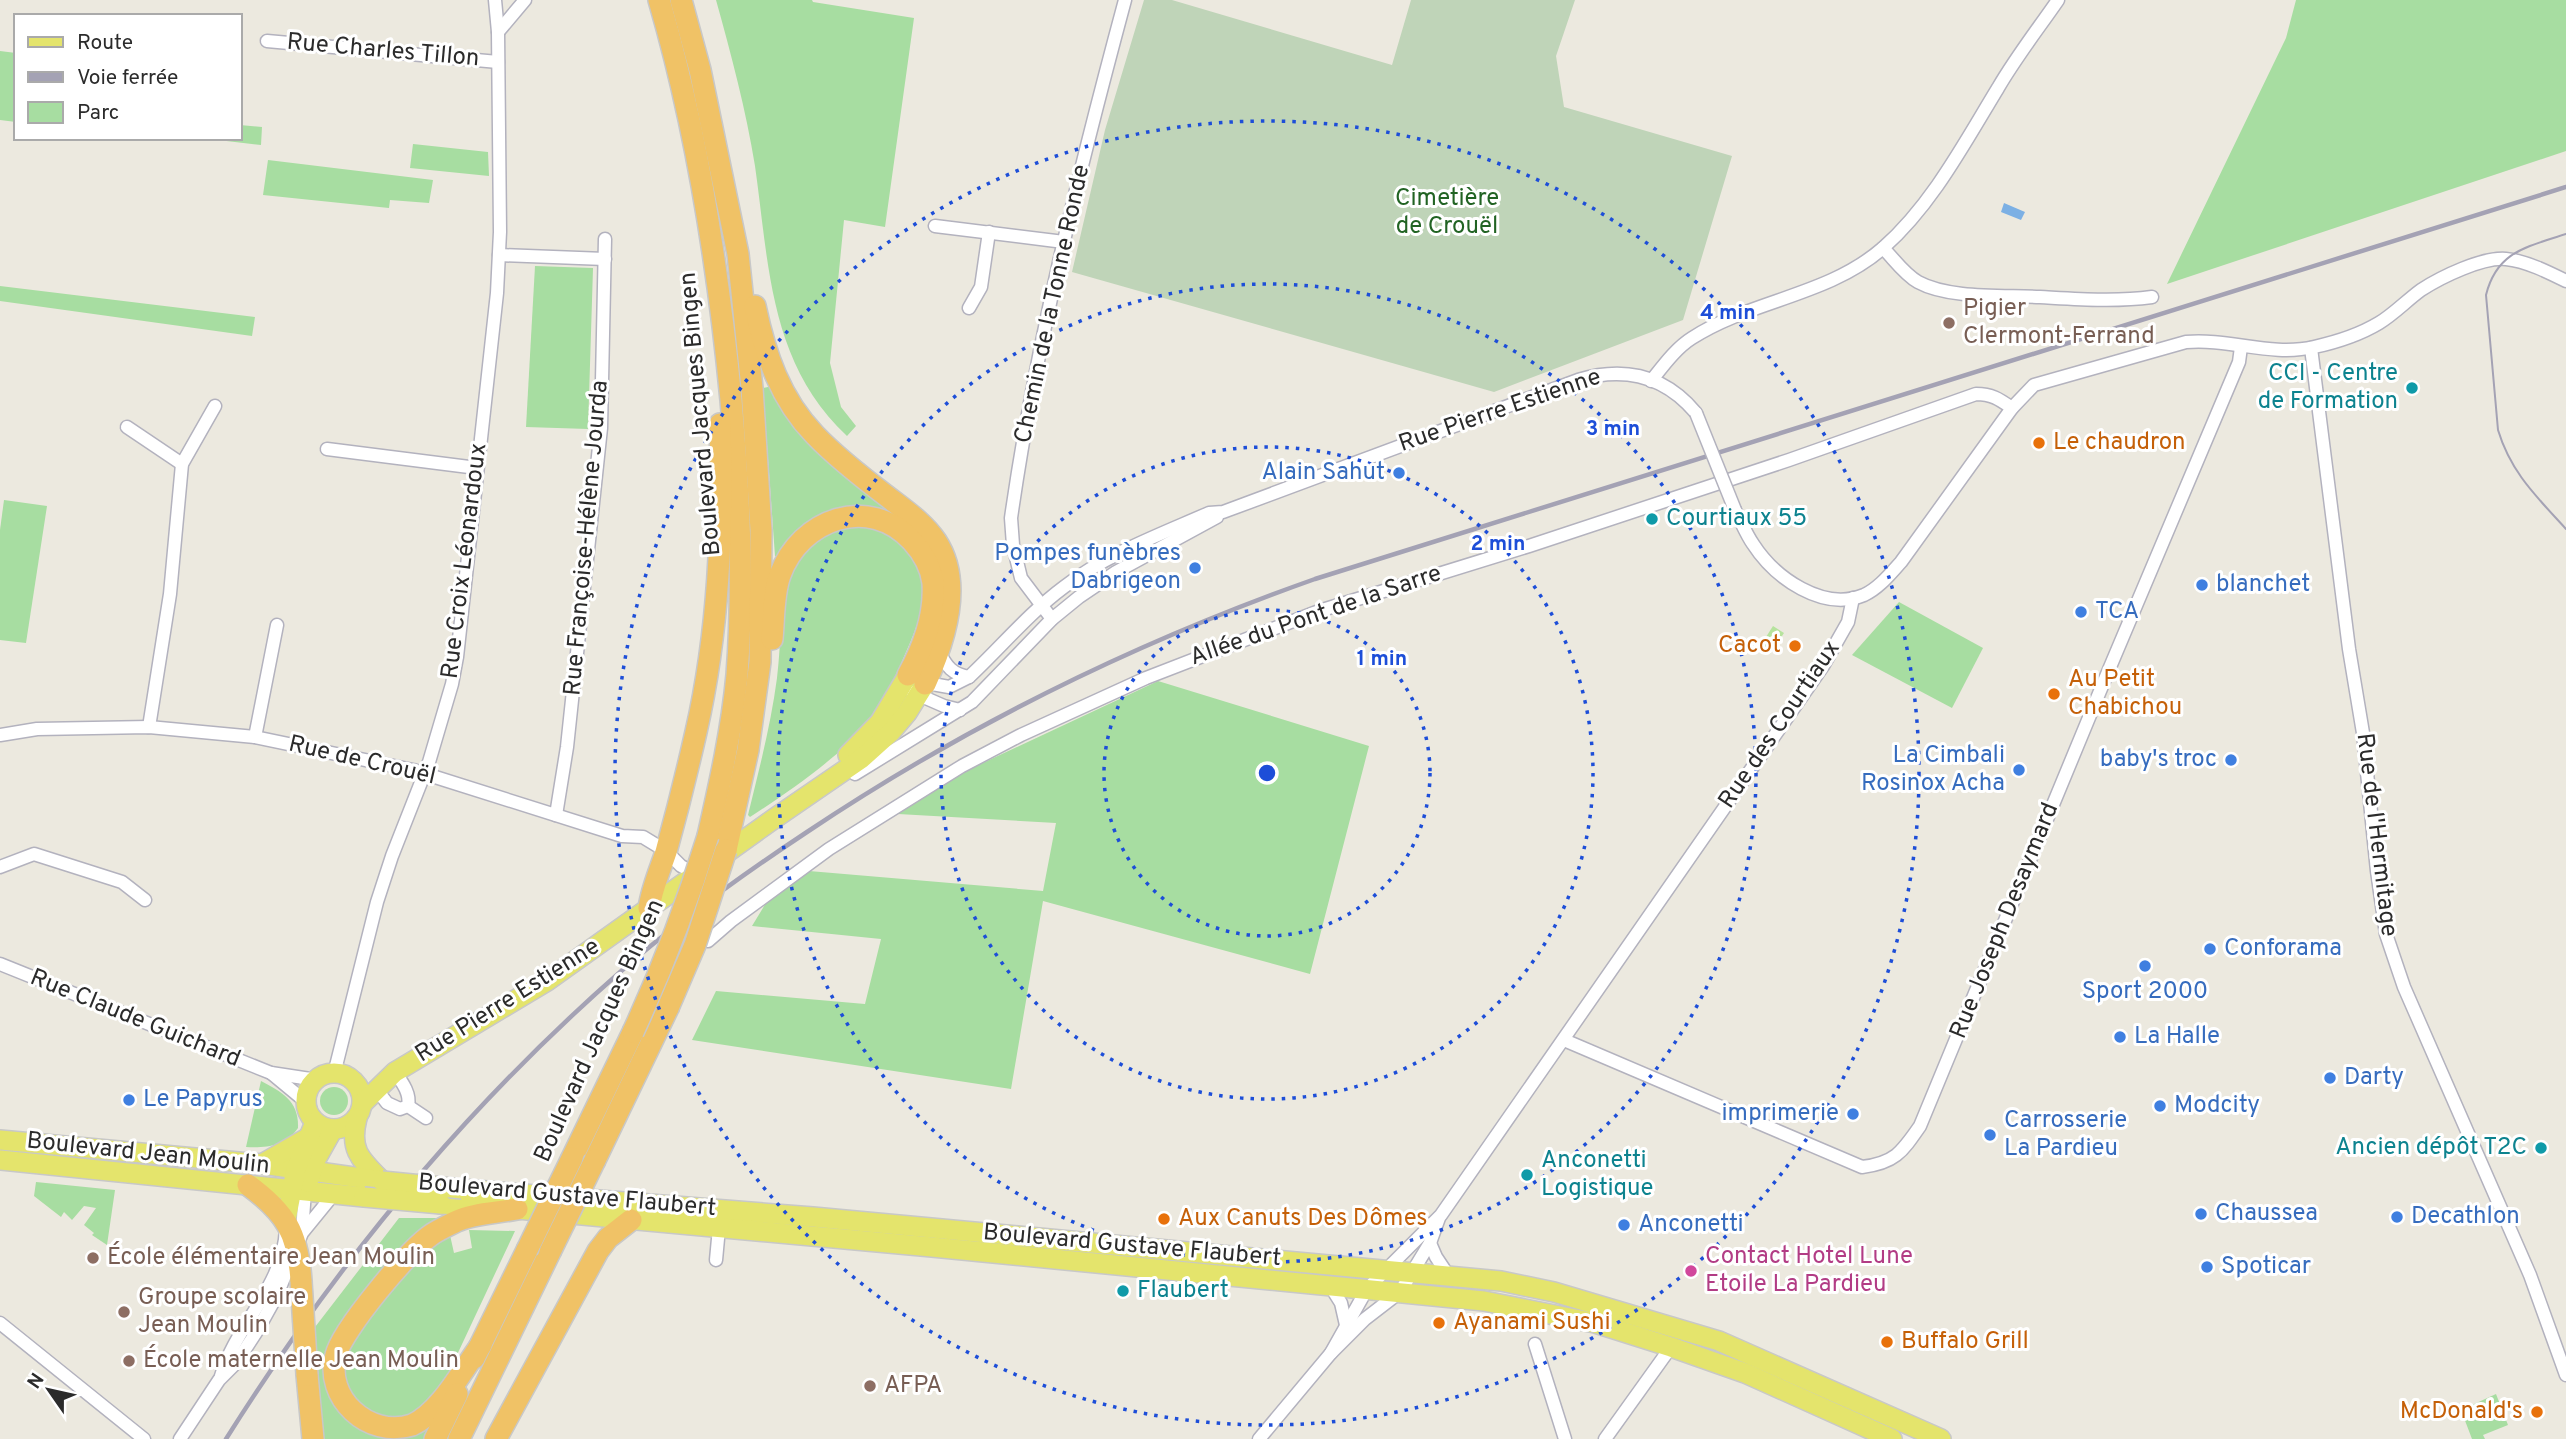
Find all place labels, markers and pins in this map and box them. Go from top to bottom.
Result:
place label: Pigier Clermont-Ferrand [1963,294,2155,352]
marker: Pigier Clermont-Ferrand [1941,315,1957,331]
place label: CCI - Centre de Formation [2258,359,2398,417]
marker: CCI - Centre de Formation [2404,380,2420,396]
place label: Le chaudron [2053,428,2186,458]
marker: Le chaudron [2031,435,2047,451]
place label: Alain Sahut [1261,458,1385,488]
marker: Alain Sahut [1391,465,1407,481]
place label: Courtiaux 55 [1666,504,1807,534]
marker: Courtiaux 55 [1644,511,1660,527]
place label: Pompes funèbres Dabrigeon [994,539,1181,597]
marker: Pompes funèbres Dabrigeon [1187,560,1203,576]
place label: blanchet [2216,570,2310,600]
marker: blanchet [2194,577,2210,593]
place label: TCA [2095,597,2139,627]
marker: TCA [2073,604,2089,620]
place label: Cacot [1718,631,1781,661]
marker: Cacot [1787,638,1803,654]
place label: Au Petit Chabichou [2068,665,2182,723]
marker: Au Petit Chabichou [2046,686,2062,702]
place label: La Cimbali Rosinox Acha [1861,741,2005,799]
place label: baby's troc [2100,745,2217,775]
marker: baby's troc [2223,752,2239,768]
centre of rings [1255,761,1279,785]
marker: La Cimbali Rosinox Acha [2011,762,2027,778]
place label: Conforama [2224,934,2342,964]
marker: Conforama [2202,941,2218,957]
marker: Sport 2000 [2137,958,2153,974]
place label: Sport 2000 [2082,977,2208,1007]
place label: La Halle [2134,1022,2220,1052]
marker: La Halle [2112,1029,2128,1045]
place label: Darty [2344,1063,2404,1093]
marker: Darty [2322,1070,2338,1086]
place label: Le Papyrus [143,1085,263,1115]
place label: Modcity [2174,1091,2260,1121]
marker: Le Papyrus [121,1092,137,1108]
marker: Modcity [2152,1098,2168,1114]
place label: imprimerie [1721,1099,1839,1129]
marker: imprimerie [1845,1106,1861,1122]
place label: Carrosserie La Pardieu [2004,1106,2127,1164]
marker: Carrosserie La Pardieu [1982,1127,1998,1143]
place label: Ancien dépôt T2C [2335,1133,2527,1163]
marker: Ancien dépôt T2C [2533,1140,2549,1156]
place label: Anconetti Logistique [1541,1146,1653,1204]
marker: Anconetti Logistique [1519,1167,1535,1183]
place label: Chaussea [2215,1199,2318,1229]
place label: Decathlon [2411,1202,2520,1232]
place label: Aux Canuts Des Dômes [1178,1204,1428,1234]
marker: Chaussea [2193,1206,2209,1222]
marker: Decathlon [2389,1209,2405,1225]
place label: Anconetti [1638,1210,1744,1240]
marker: Aux Canuts Des Dômes [1156,1211,1172,1227]
marker: Anconetti [1616,1217,1632,1233]
place label: École élémentaire Jean Moulin [107,1241,435,1273]
place label: Contact Hotel Lune Etoile La Pardieu [1705,1242,1913,1300]
marker: École élémentaire Jean Moulin [85,1250,101,1266]
place label: Spoticar [2221,1252,2311,1282]
marker: Spoticar [2199,1259,2215,1275]
marker: Contact Hotel Lune Etoile La Pardieu [1683,1263,1699,1279]
place label: Flaubert [1137,1276,1229,1306]
place label: Groupe scolaire Jean Moulin [138,1283,306,1341]
marker: Flaubert [1115,1283,1131,1299]
marker: Groupe scolaire Jean Moulin [116,1304,132,1320]
place label: Ayanami Sushi [1453,1308,1611,1338]
marker: Ayanami Sushi [1431,1315,1447,1331]
place label: Buffalo Grill [1901,1327,2029,1357]
marker: Buffalo Grill [1879,1334,1895,1350]
place label: École maternelle Jean Moulin [143,1344,459,1376]
marker: École maternelle Jean Moulin [121,1353,137,1369]
place label: AFPA [884,1371,942,1401]
marker: AFPA [862,1378,878,1394]
place label: McDonald's [2400,1397,2523,1427]
marker: McDonald's [2529,1404,2545,1420]

